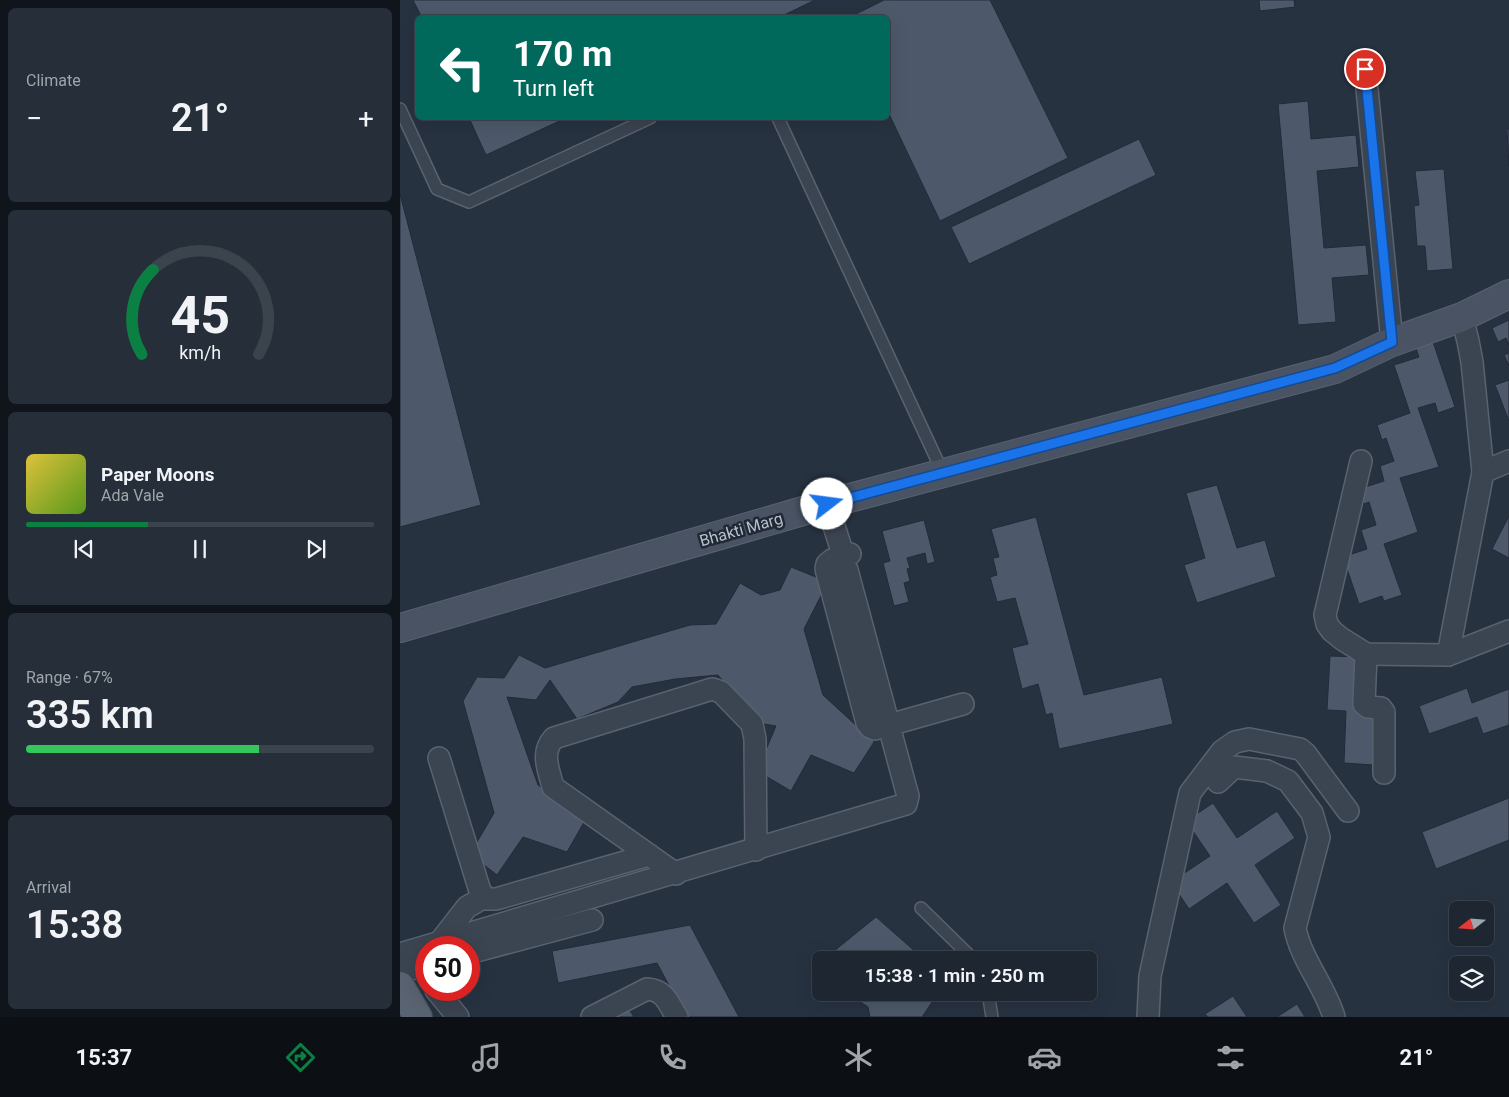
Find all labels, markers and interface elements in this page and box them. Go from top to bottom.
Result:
text: 170 m [513,34,612,75]
icon: left [430,35,495,100]
pin [1344,48,1386,90]
icon: arrive [1351,55,1379,83]
text: Climate [26,71,81,90]
text: Turn left [513,76,594,101]
text: 21° [171,96,229,140]
text: − [26,102,42,135]
text: + [358,102,374,135]
text: 45 [170,285,230,346]
text: km/h [179,342,221,363]
text: Paper Moons [101,463,214,486]
position arrow [800,477,852,529]
text: Ada Vale [101,486,164,505]
street label: Bhakti Marg [697,509,785,550]
icon: previous [70,535,98,563]
icon: pause [186,535,214,563]
icon: next [302,535,330,563]
text: Range · 67% [26,668,113,687]
text: 335 km [26,693,154,737]
text: Arrival [26,878,71,897]
north arrow [1449,901,1494,946]
map controls [1449,901,1494,1001]
text: 15:38 [26,903,123,947]
speed limit sign: 50 [415,936,480,1001]
button: layers [1449,956,1494,1001]
text: 15:38 · 1 min · 250 m [864,964,1045,987]
icon: directions [283,1040,318,1075]
icon: music [469,1040,504,1075]
icon: phone [655,1040,690,1075]
icon: climate [841,1040,876,1075]
icon: car [1027,1040,1062,1075]
icon: filters [1213,1040,1248,1075]
text: 15:37 [76,1045,132,1070]
text: 21° [1400,1045,1433,1070]

